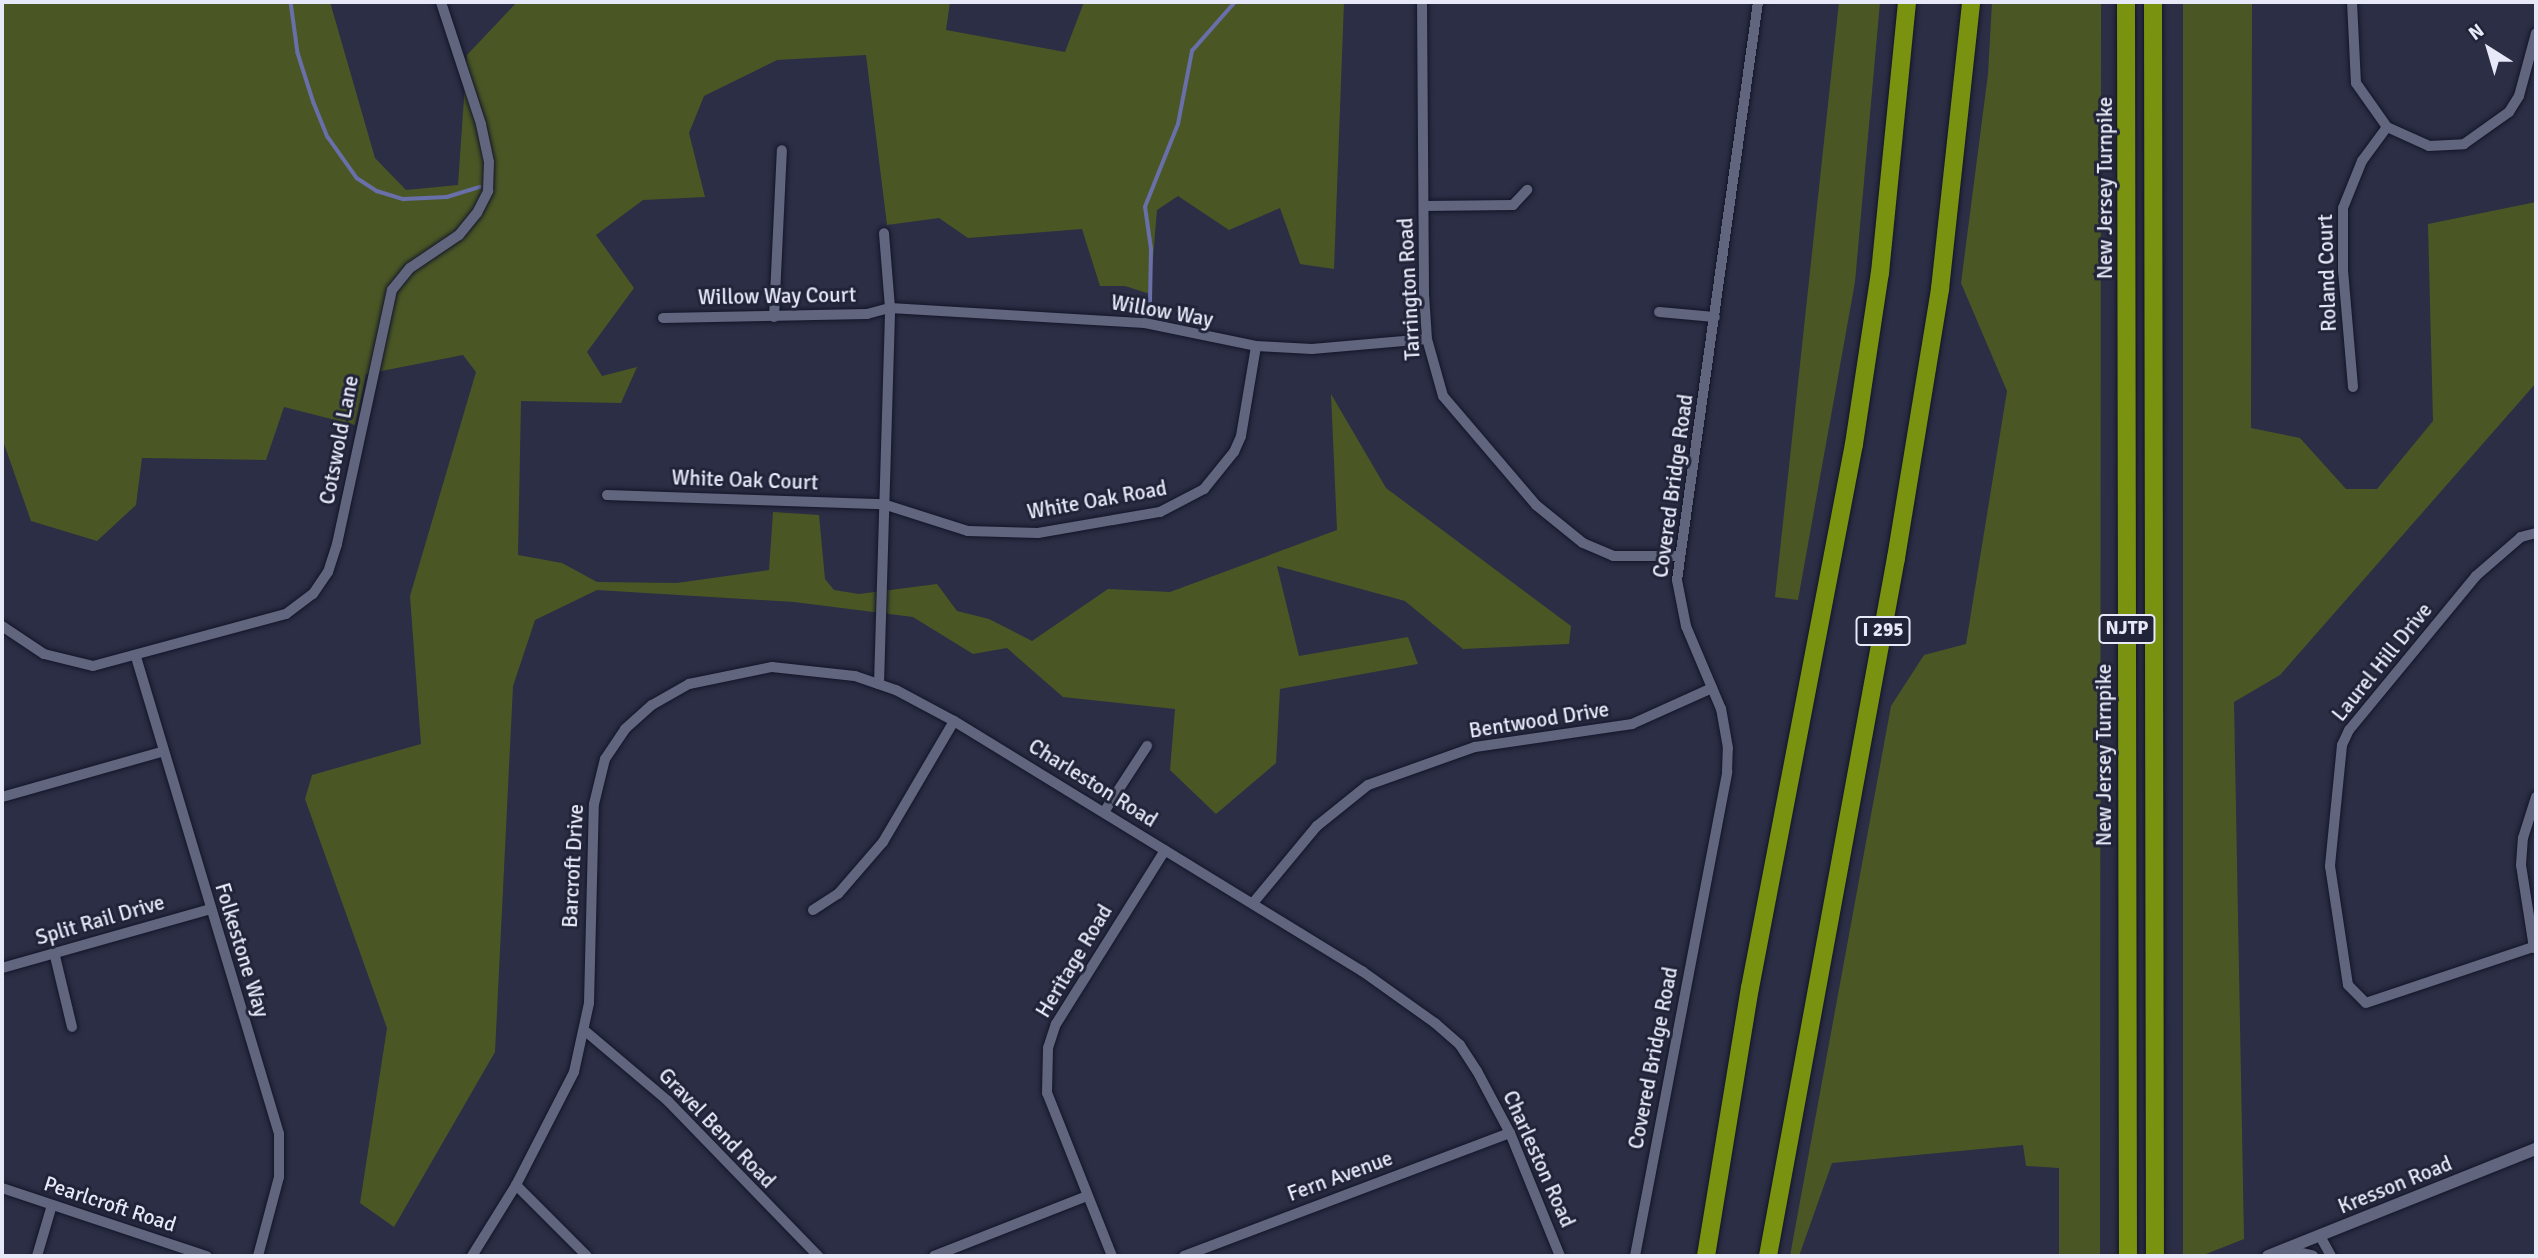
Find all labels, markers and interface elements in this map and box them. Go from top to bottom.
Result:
north arrow [2454,14,2524,84]
text: N [2464,19,2489,46]
street label: New Jersey Turnpike [2092,97,2118,279]
street label: Roland Court [2312,214,2342,332]
street label: Tarrington Road [1393,217,1425,361]
street label: Willow Way Court [698,282,856,310]
street label: Willow Way [1109,290,1215,332]
street label: Cotswold Lane [314,373,364,507]
street label: Covered Bridge Road [1648,393,1698,579]
street label: White Oak Court [671,465,819,495]
street label: White Oak Road [1025,475,1169,525]
street label: Laurel Hill Drive [2327,598,2437,726]
road number: NJTP [2097,614,2157,644]
road number: I 295 [1855,616,1911,646]
street label: New Jersey Turnpike [2091,664,2117,846]
street label: Bentwood Drive [1467,696,1611,744]
street label: Charleston Road [1024,733,1162,833]
street label: Barcroft Drive [557,803,589,929]
street label: Folkestone Way [210,880,274,1020]
street label: Split Rail Drive [33,890,167,950]
street label: Heritage Road [1030,900,1118,1022]
street label: Covered Bridge Road [1623,965,1683,1151]
street label: Gravel Bend Road [653,1063,781,1193]
street label: Charleston Road [1498,1087,1580,1231]
street label: Fern Avenue [1284,1145,1396,1207]
street label: Kresson Road [2334,1151,2456,1219]
street label: Pearlcroft Road [41,1171,179,1237]

